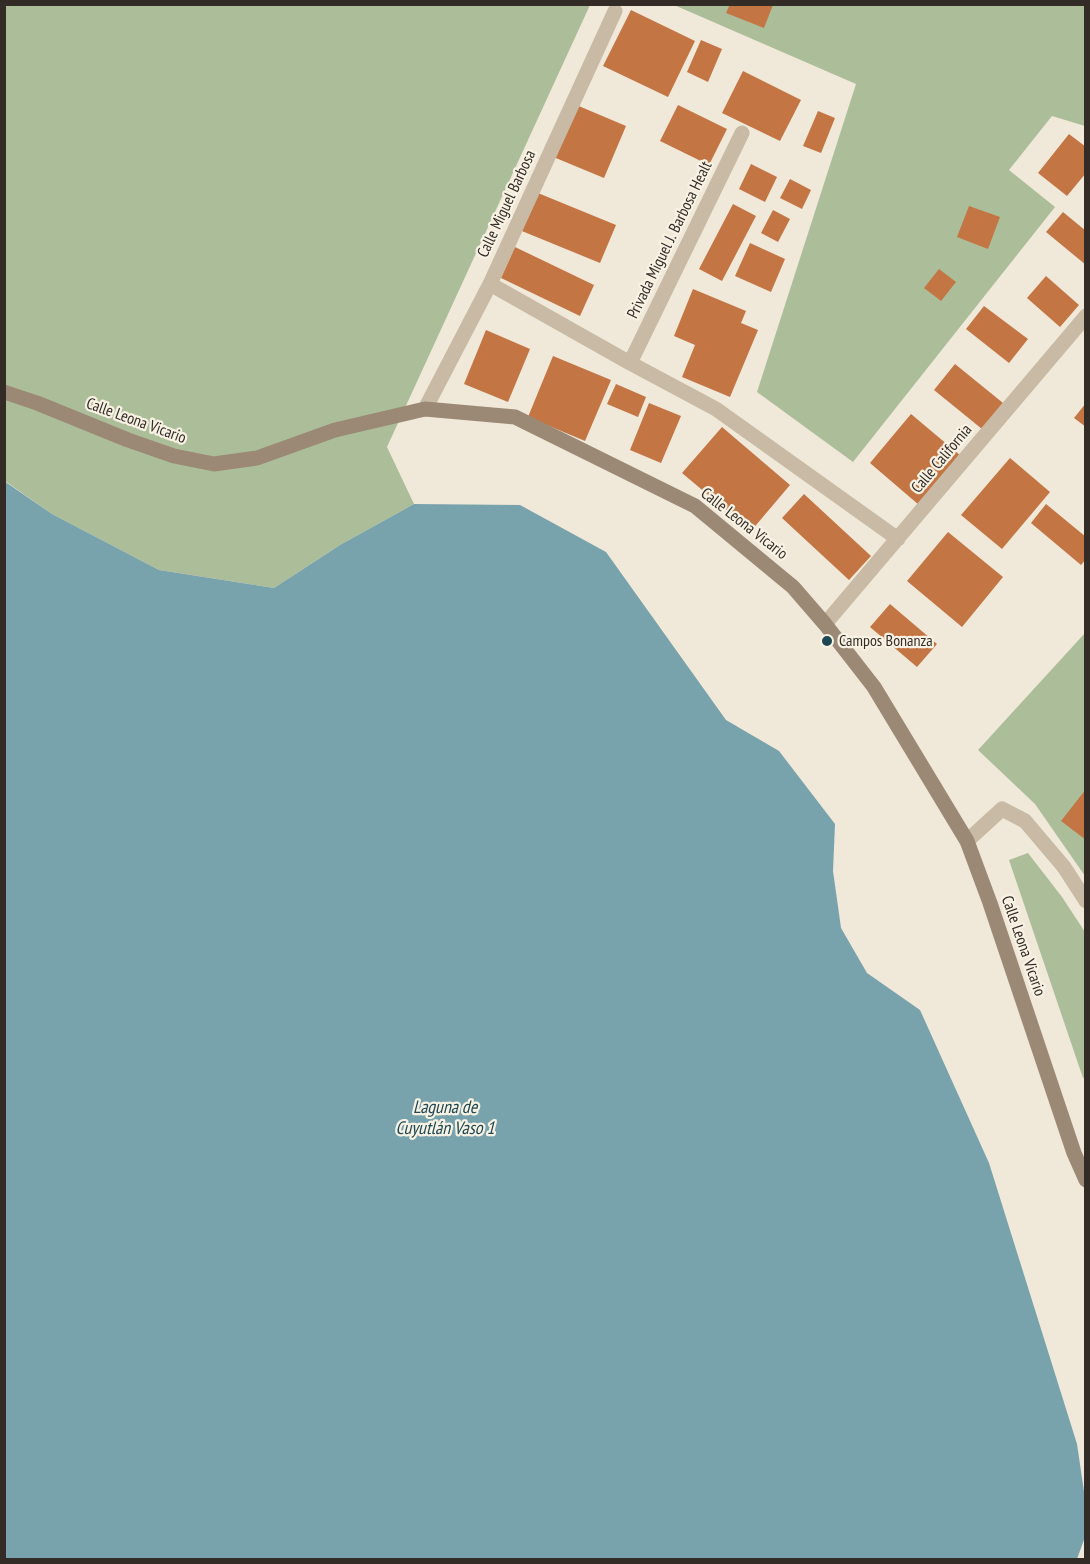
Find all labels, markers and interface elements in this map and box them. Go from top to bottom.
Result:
street label: Calle Miguel Barbosa [474,147,540,261]
street label: Privada Miguel J. Barbosa Healt [624,158,716,322]
street label: Calle Leona Vicario [83,394,189,448]
street label: Calle California [908,421,976,497]
street label: Calle Leona Vicario [697,484,791,564]
place label: Campos Bonanza [839,631,933,651]
marker: Campos Bonanza [820,634,834,648]
street label: Calle Leona Vicario [997,893,1049,999]
water label: Laguna de Cuyutlán Vaso 1 [395,1097,495,1140]

